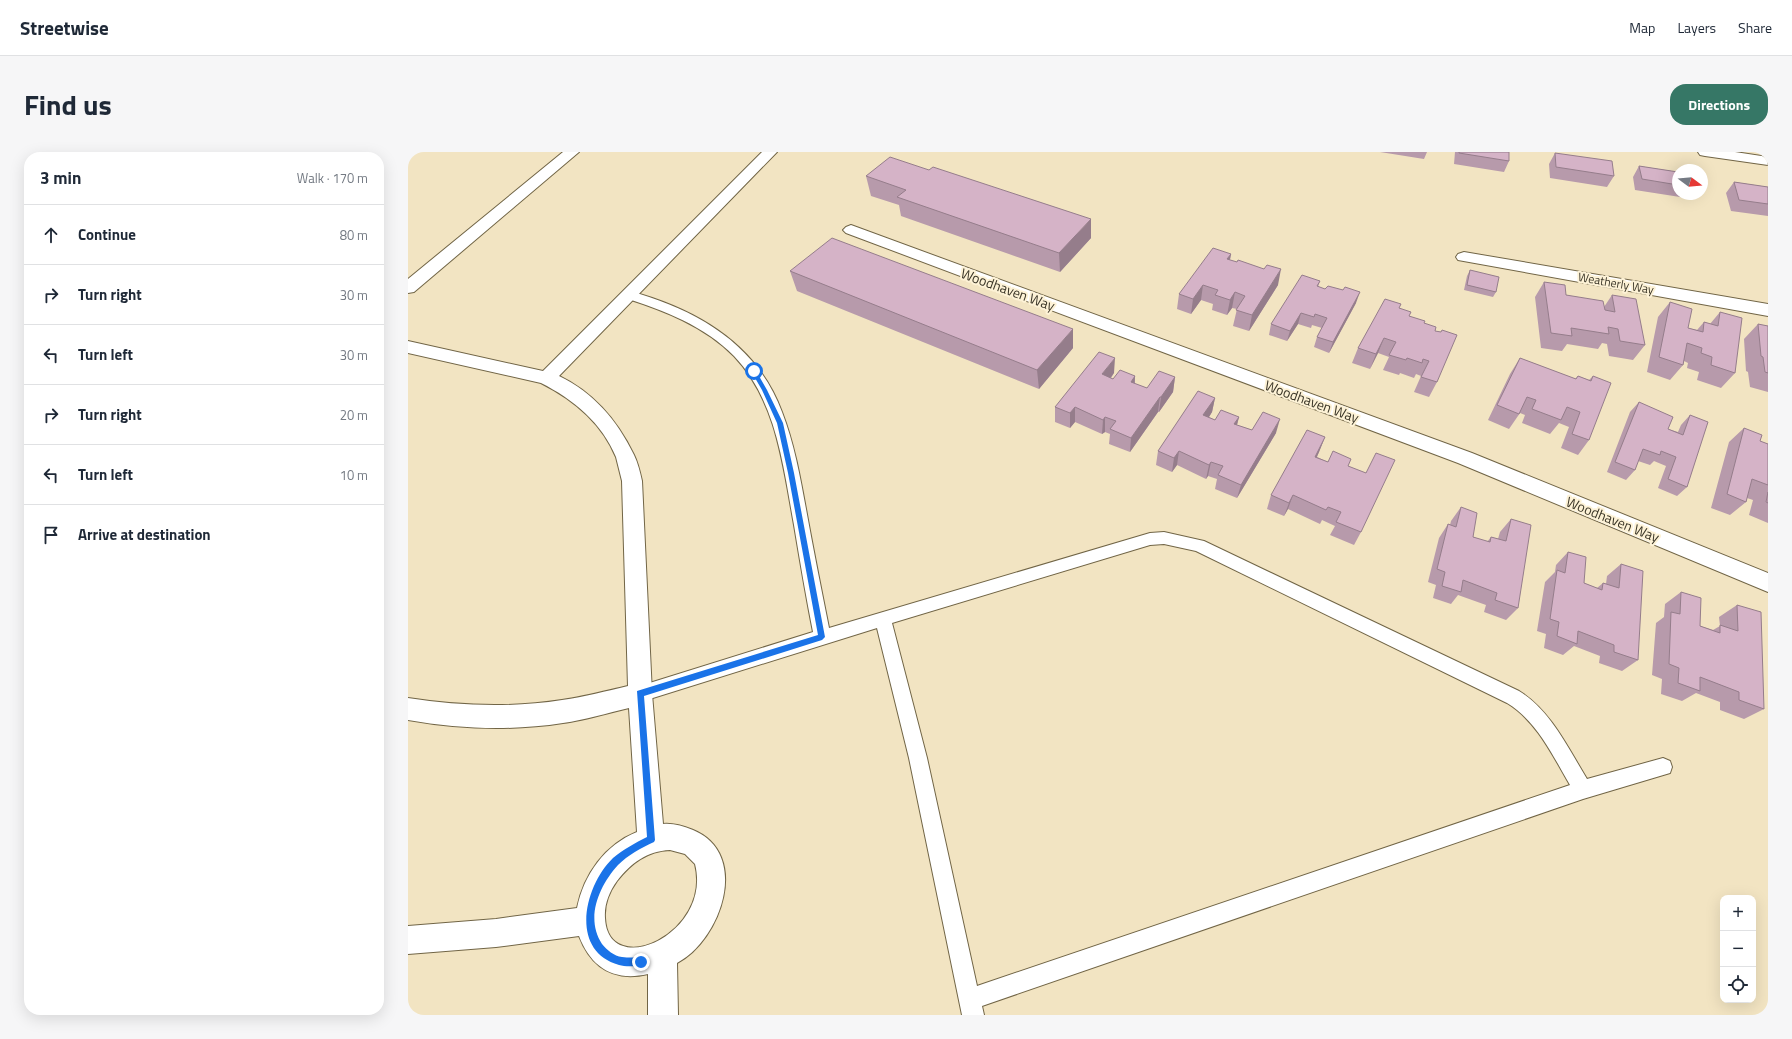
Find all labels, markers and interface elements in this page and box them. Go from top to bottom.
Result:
text: Streetwise [20,13,109,42]
text: Map [1629,17,1655,38]
text: Layers [1677,17,1716,38]
text: Share [1738,17,1772,38]
text: Find us [24,83,112,126]
button: Directions [1670,84,1768,125]
north arrow [1672,164,1708,200]
text: 3 min [40,165,81,191]
text: Walk · 170 m [297,168,368,188]
text: Continue [78,223,136,246]
icon: ahead [40,224,62,246]
text: 80 m [340,225,368,245]
street label: Woodhaven Way [958,262,1058,316]
street label: Weatherly Way [1577,267,1656,299]
text: Turn right [78,283,142,306]
icon: right [40,284,62,306]
text: 30 m [340,285,368,305]
text: Turn left [78,343,133,366]
icon: left [40,344,62,366]
text: 30 m [340,345,368,365]
route start [745,362,763,380]
street label: Woodhaven Way [1262,374,1362,428]
text: Turn right [78,403,142,426]
icon: right [40,404,62,426]
text: 20 m [340,405,368,425]
text: Turn left [78,463,133,486]
icon: left [40,464,62,486]
text: 10 m [340,465,368,485]
street label: Woodhaven Way [1563,491,1663,547]
text: Arrive at destination [78,523,211,546]
icon: arrive [40,524,62,546]
map controls [1720,895,1756,1003]
button: + [1720,895,1756,931]
button: − [1720,931,1756,967]
route end [632,953,650,971]
button: locate [1720,967,1756,1003]

